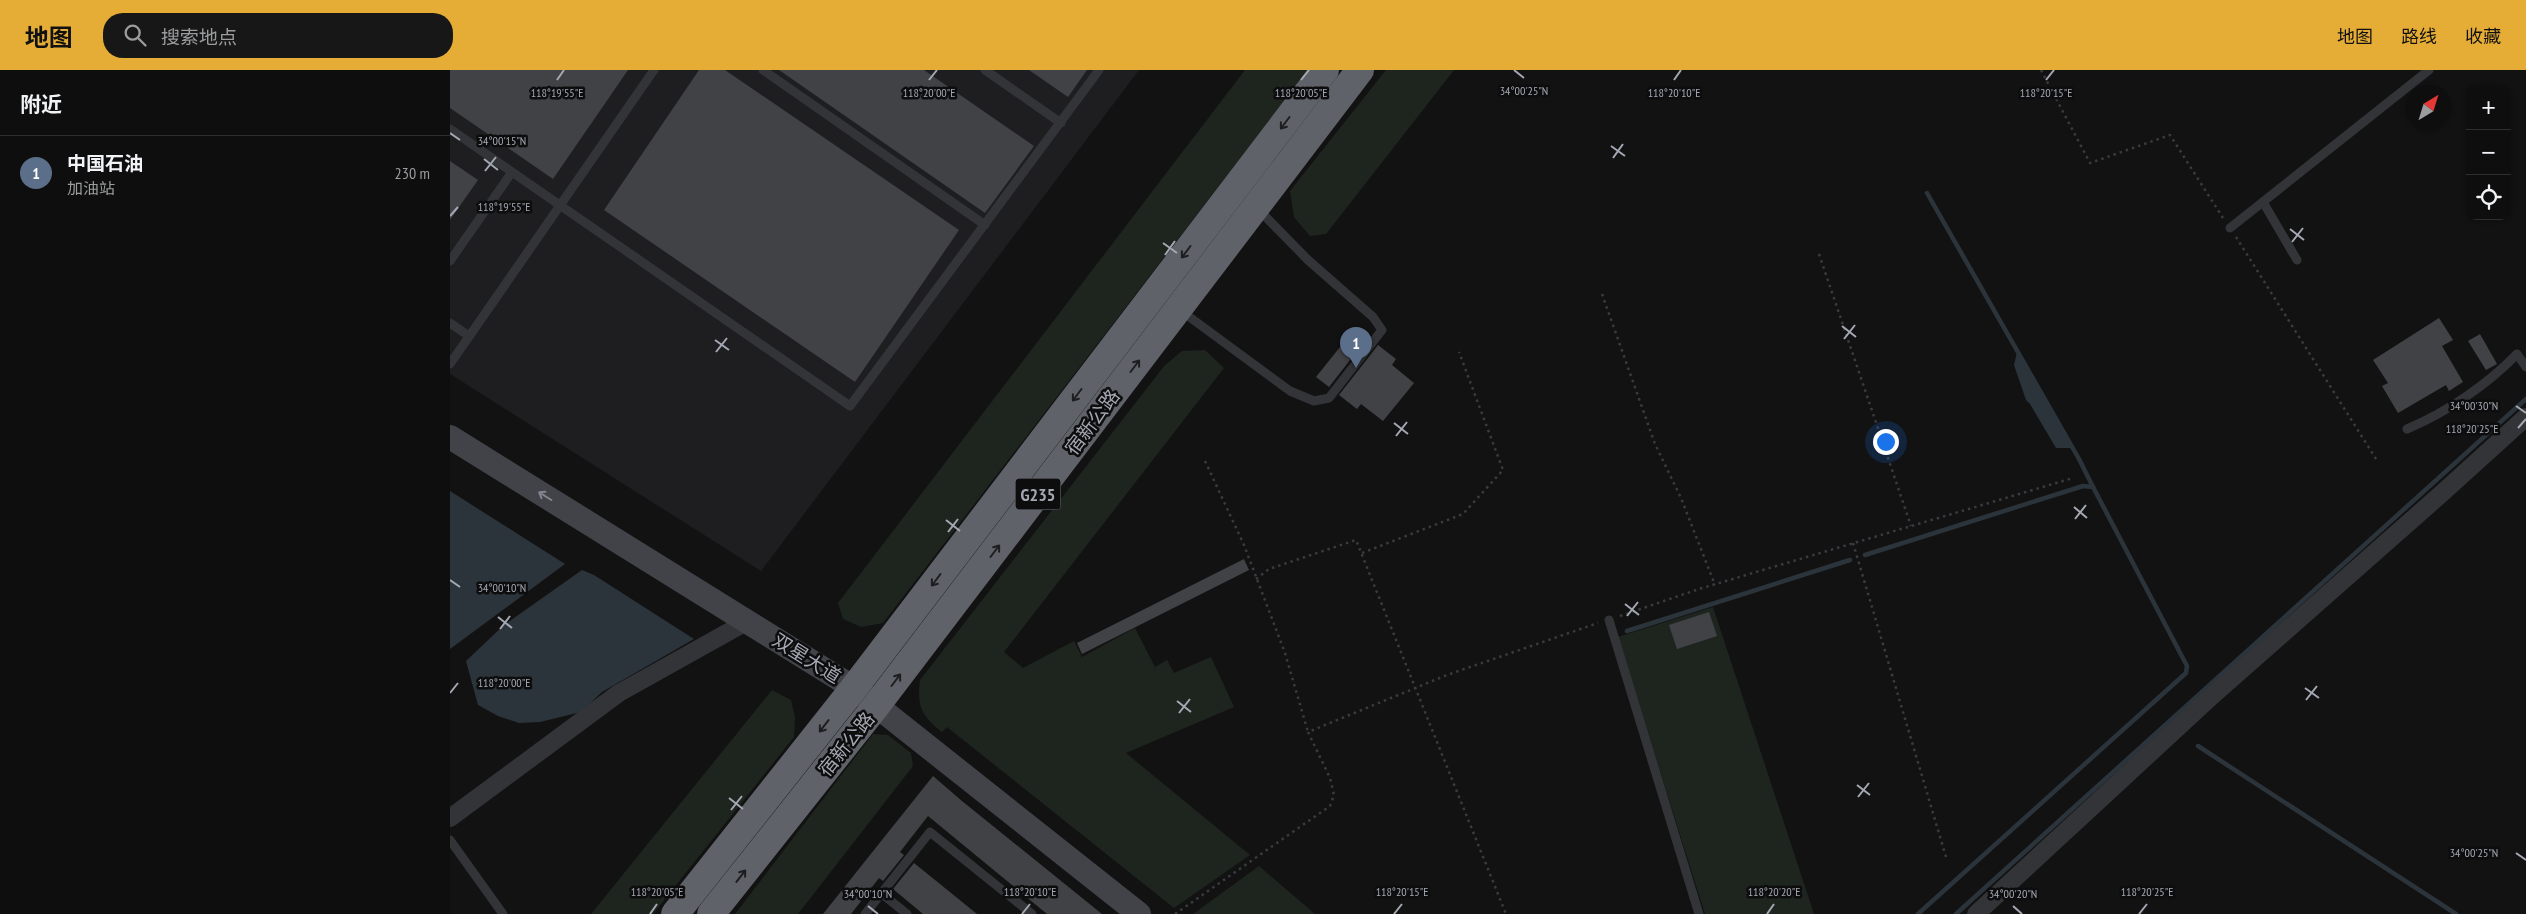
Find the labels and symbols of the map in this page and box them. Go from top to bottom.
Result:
text: 34°00'25"N [1500,83,1548,98]
text: 118°19'55"E [531,85,583,100]
text: 118°20'00"E [903,85,955,100]
text: 118°20'05"E [1275,85,1327,100]
text: 118°20'10"E [1648,85,1700,100]
text: 118°20'15"E [2020,85,2072,100]
north arrow [2406,85,2451,130]
one-way arrow [1280,116,1290,130]
text: 34°00'15"N [478,133,526,148]
text: 118°19'55"E [478,199,530,214]
one-way arrow [1181,245,1192,258]
pin: 1 [1340,327,1372,368]
one-way arrow [1130,360,1141,373]
street label: 宿新公路 [1060,384,1124,460]
one-way arrow [1072,388,1083,401]
text: 34°00'30"N [2450,398,2498,413]
text: 118°20'25"E [2446,421,2498,436]
your location [1873,429,1899,455]
road number: G235 [1016,478,1060,509]
one-way arrow [539,490,553,500]
one-way arrow [989,544,1000,557]
one-way arrow [931,573,942,586]
text: 34°00'10"N [478,580,526,595]
street label: 双星大道 [768,628,846,688]
one-way arrow [891,673,901,687]
text: 118°20'00"E [478,675,530,690]
street label: 宿新公路 [813,707,879,781]
one-way arrow [819,719,829,733]
text: 34°00'25"N [2450,845,2498,860]
one-way arrow [736,869,746,883]
text: 118°20'05"E [631,884,683,899]
text: 118°20'10"E [1004,884,1056,899]
text: 118°20'15"E [1376,884,1428,899]
text: 118°20'20"E [1748,884,1800,899]
text: 118°20'25"E [2121,884,2173,899]
text: 34°00'10"N [844,886,892,901]
text: 34°00'20"N [1989,886,2037,901]

